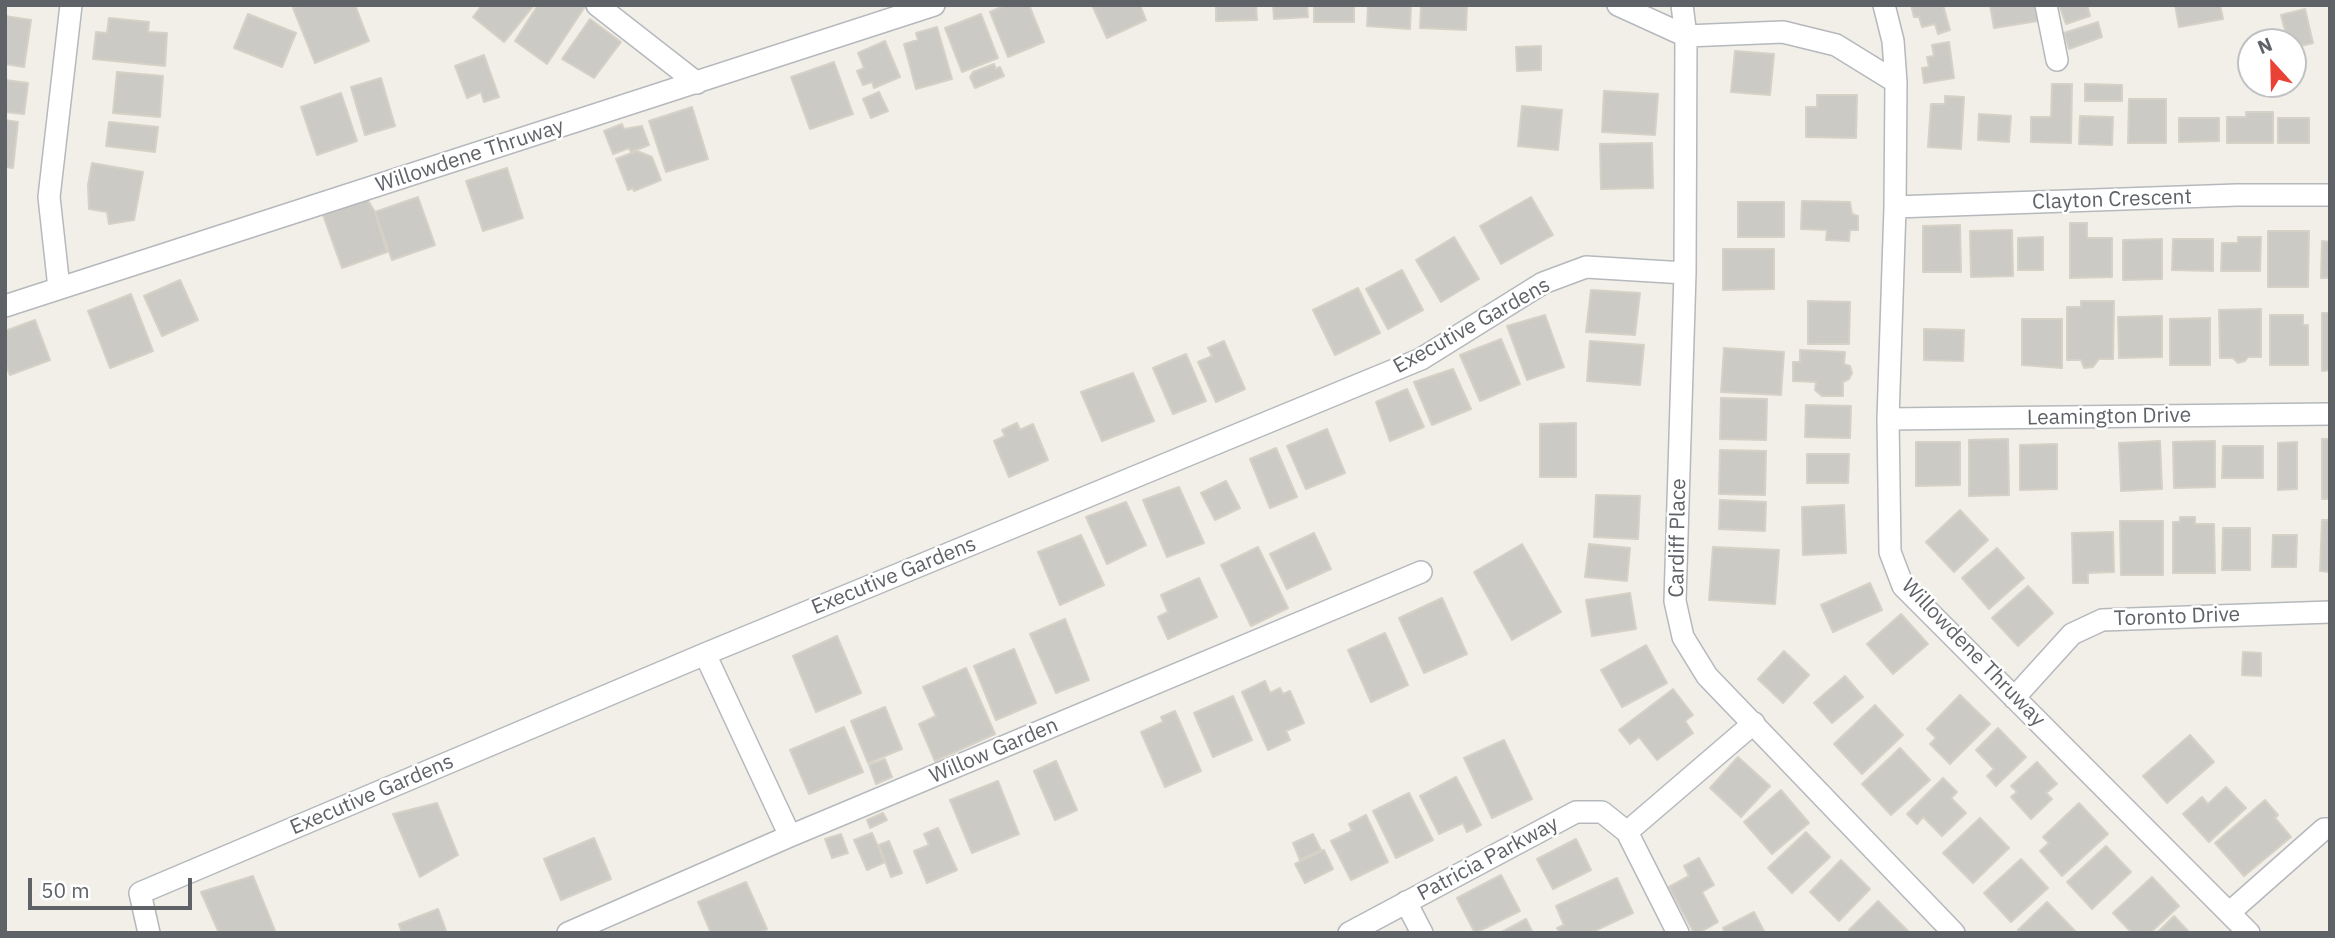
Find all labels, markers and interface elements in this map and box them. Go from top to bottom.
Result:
north arrow [2237,28,2307,98]
text: N [2254,32,2276,59]
street label: Willowdene Thruway [373,114,567,198]
street label: Clayton Crescent [2032,185,2192,215]
street label: Executive Gardens [1389,273,1555,379]
street label: Leamington Drive [2027,403,2191,431]
street label: Cardiff Place [1664,478,1692,598]
street label: Executive Gardens [808,532,980,620]
street label: Willowdene Thruway [1896,574,2050,732]
street label: Toronto Drive [2113,602,2241,632]
street label: Willow Garden [926,713,1062,789]
street label: Executive Gardens [286,749,458,841]
street label: Patricia Parkway [1413,811,1563,907]
scale bar [32,864,196,908]
text: 50 m [41,876,90,904]

